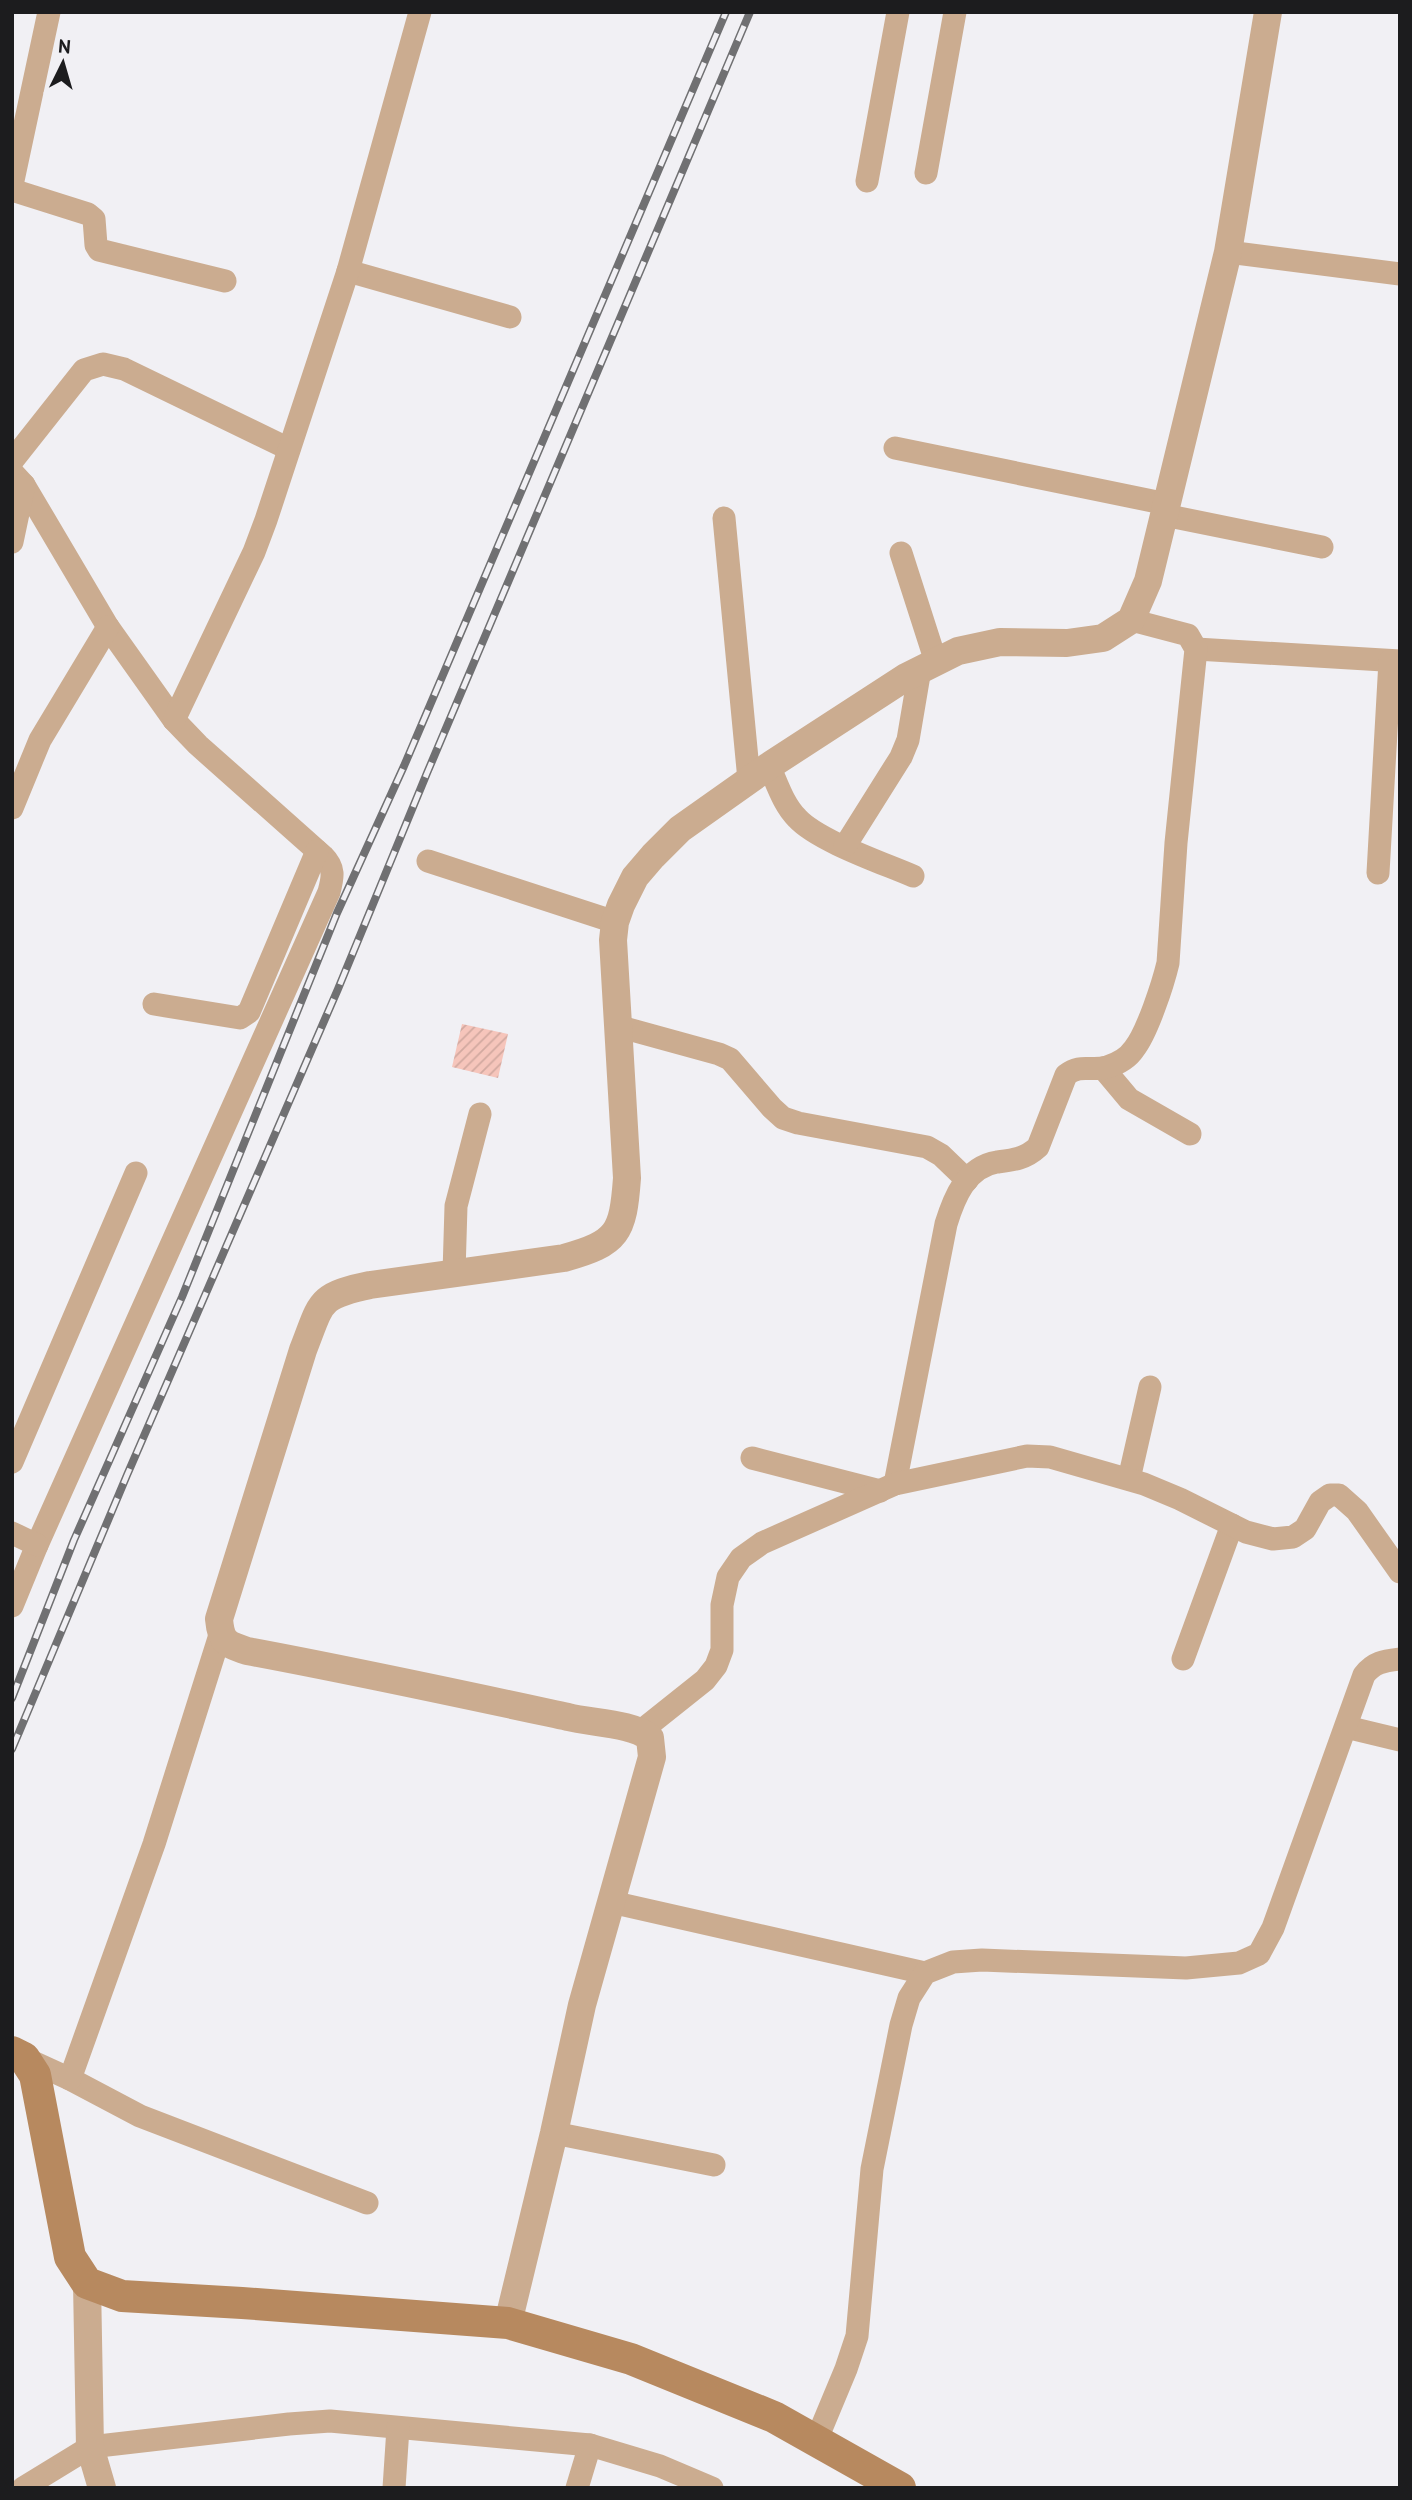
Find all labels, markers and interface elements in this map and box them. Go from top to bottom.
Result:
north arrow [28,28,98,98]
text: N [57,34,72,59]

